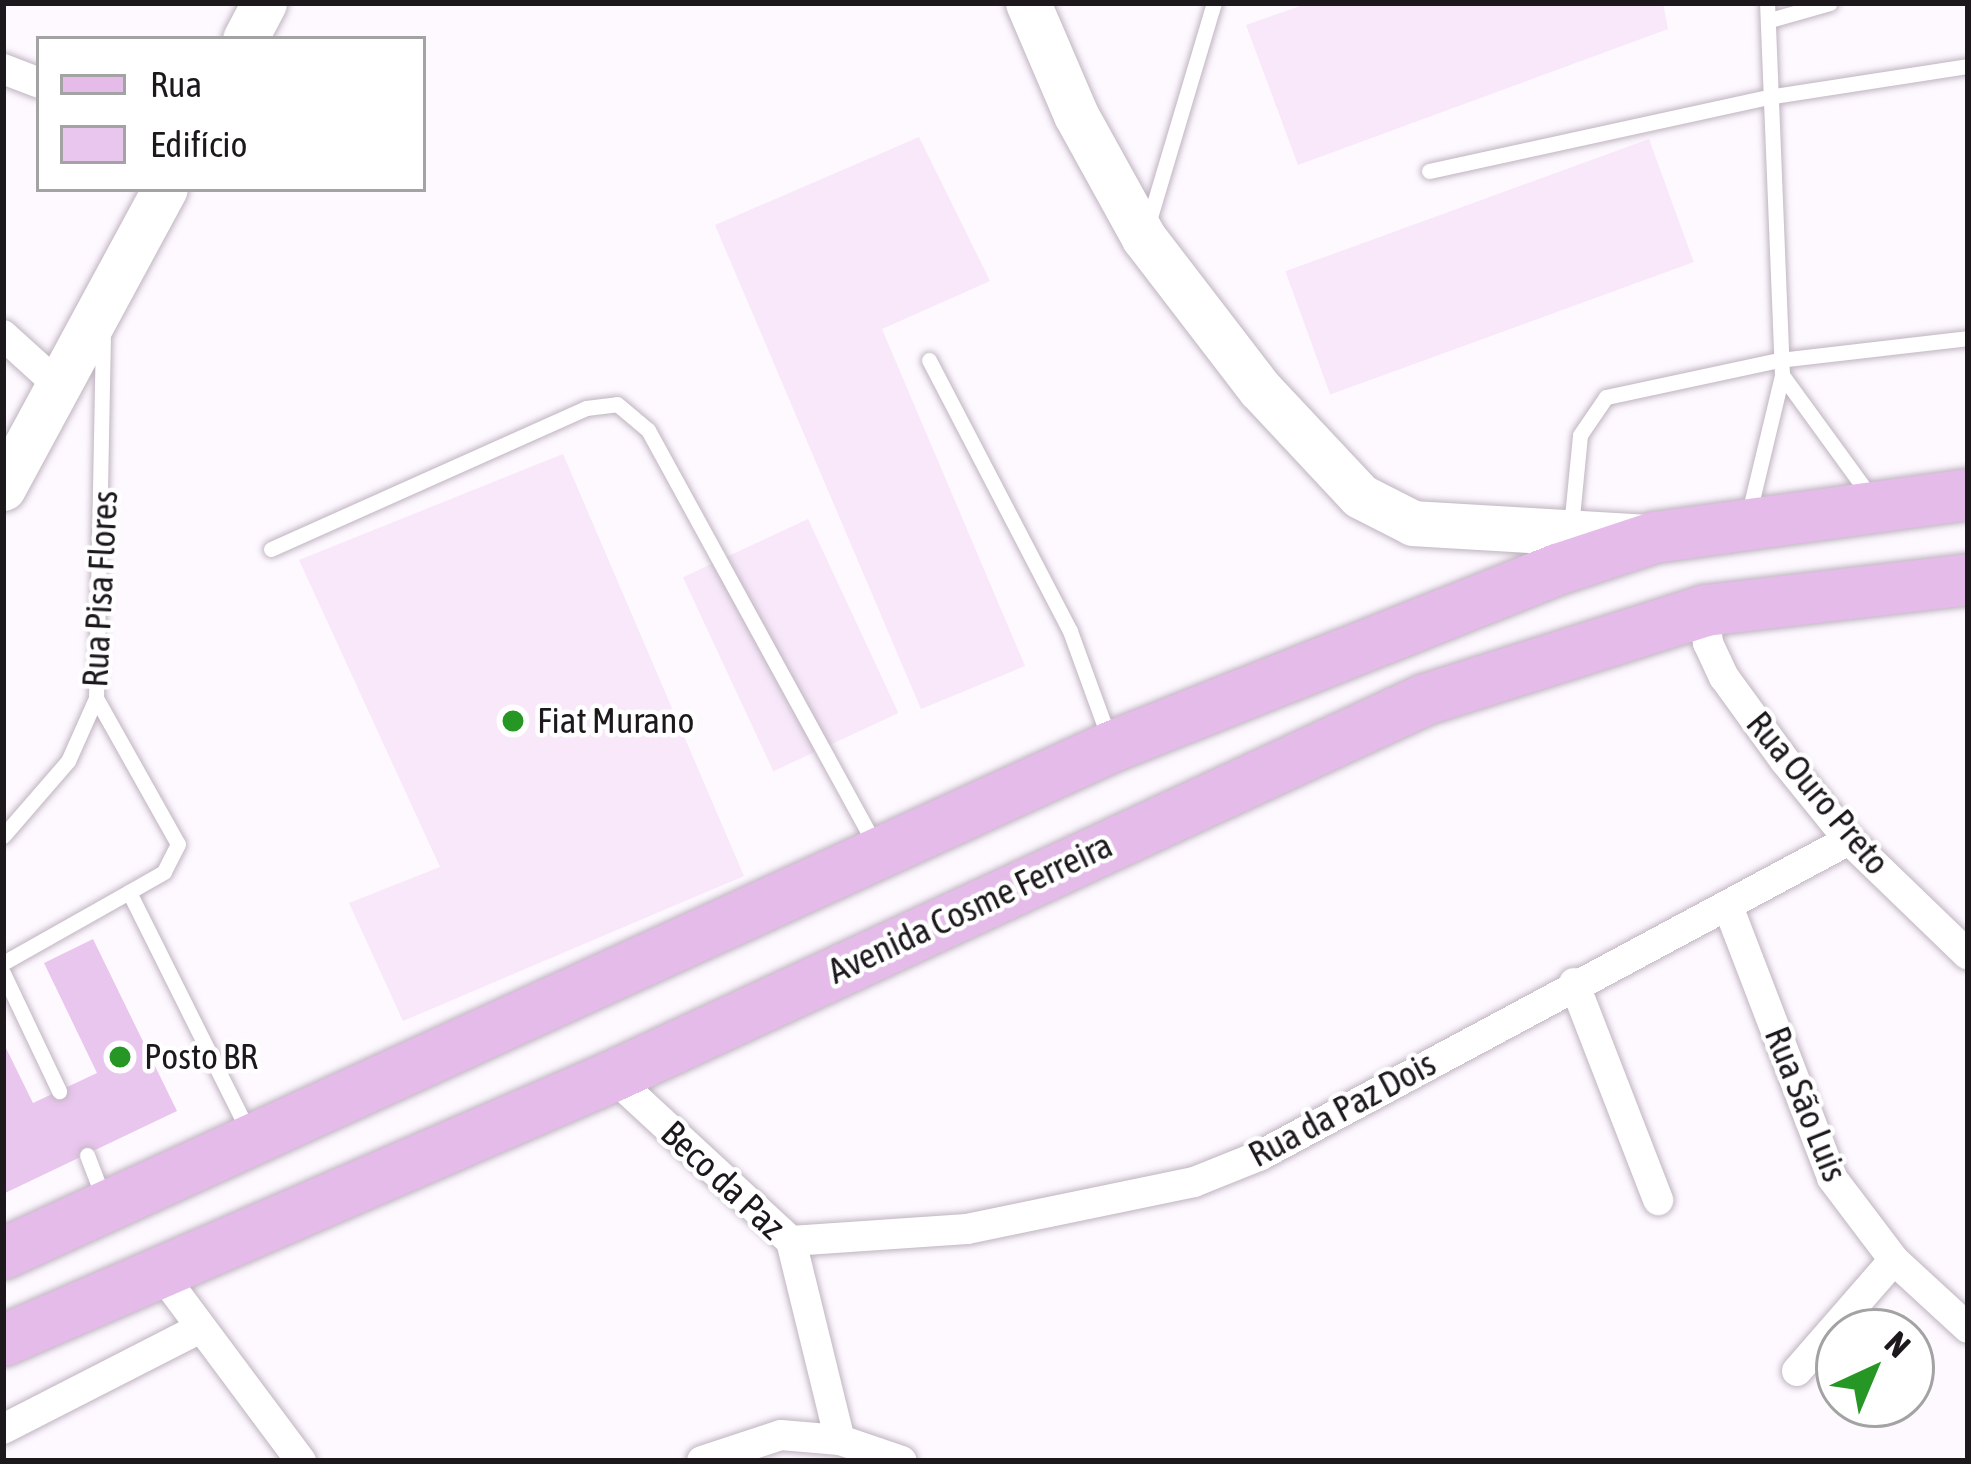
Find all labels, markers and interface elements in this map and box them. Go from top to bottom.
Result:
legend [36,36,426,192]
text: Rua [150,63,202,105]
text: Edifício [150,123,247,165]
street label: Rua Pisa Flores [73,490,127,688]
place label: Fiat Murano [537,699,694,743]
street label: Rua Ouro Preto [1737,703,1899,883]
marker: Fiat Murano [500,708,526,734]
street label: Avenida Cosme Ferreira [821,823,1119,993]
street label: Rua São Luis [1755,1020,1857,1188]
place label: Posto BR [144,1035,258,1079]
street label: Rua da Paz Dois [1241,1042,1443,1176]
marker: Posto BR [107,1044,133,1070]
street label: Beco da Paz [652,1112,794,1248]
north arrow [1815,1308,1935,1428]
text: N [1878,1324,1918,1365]

